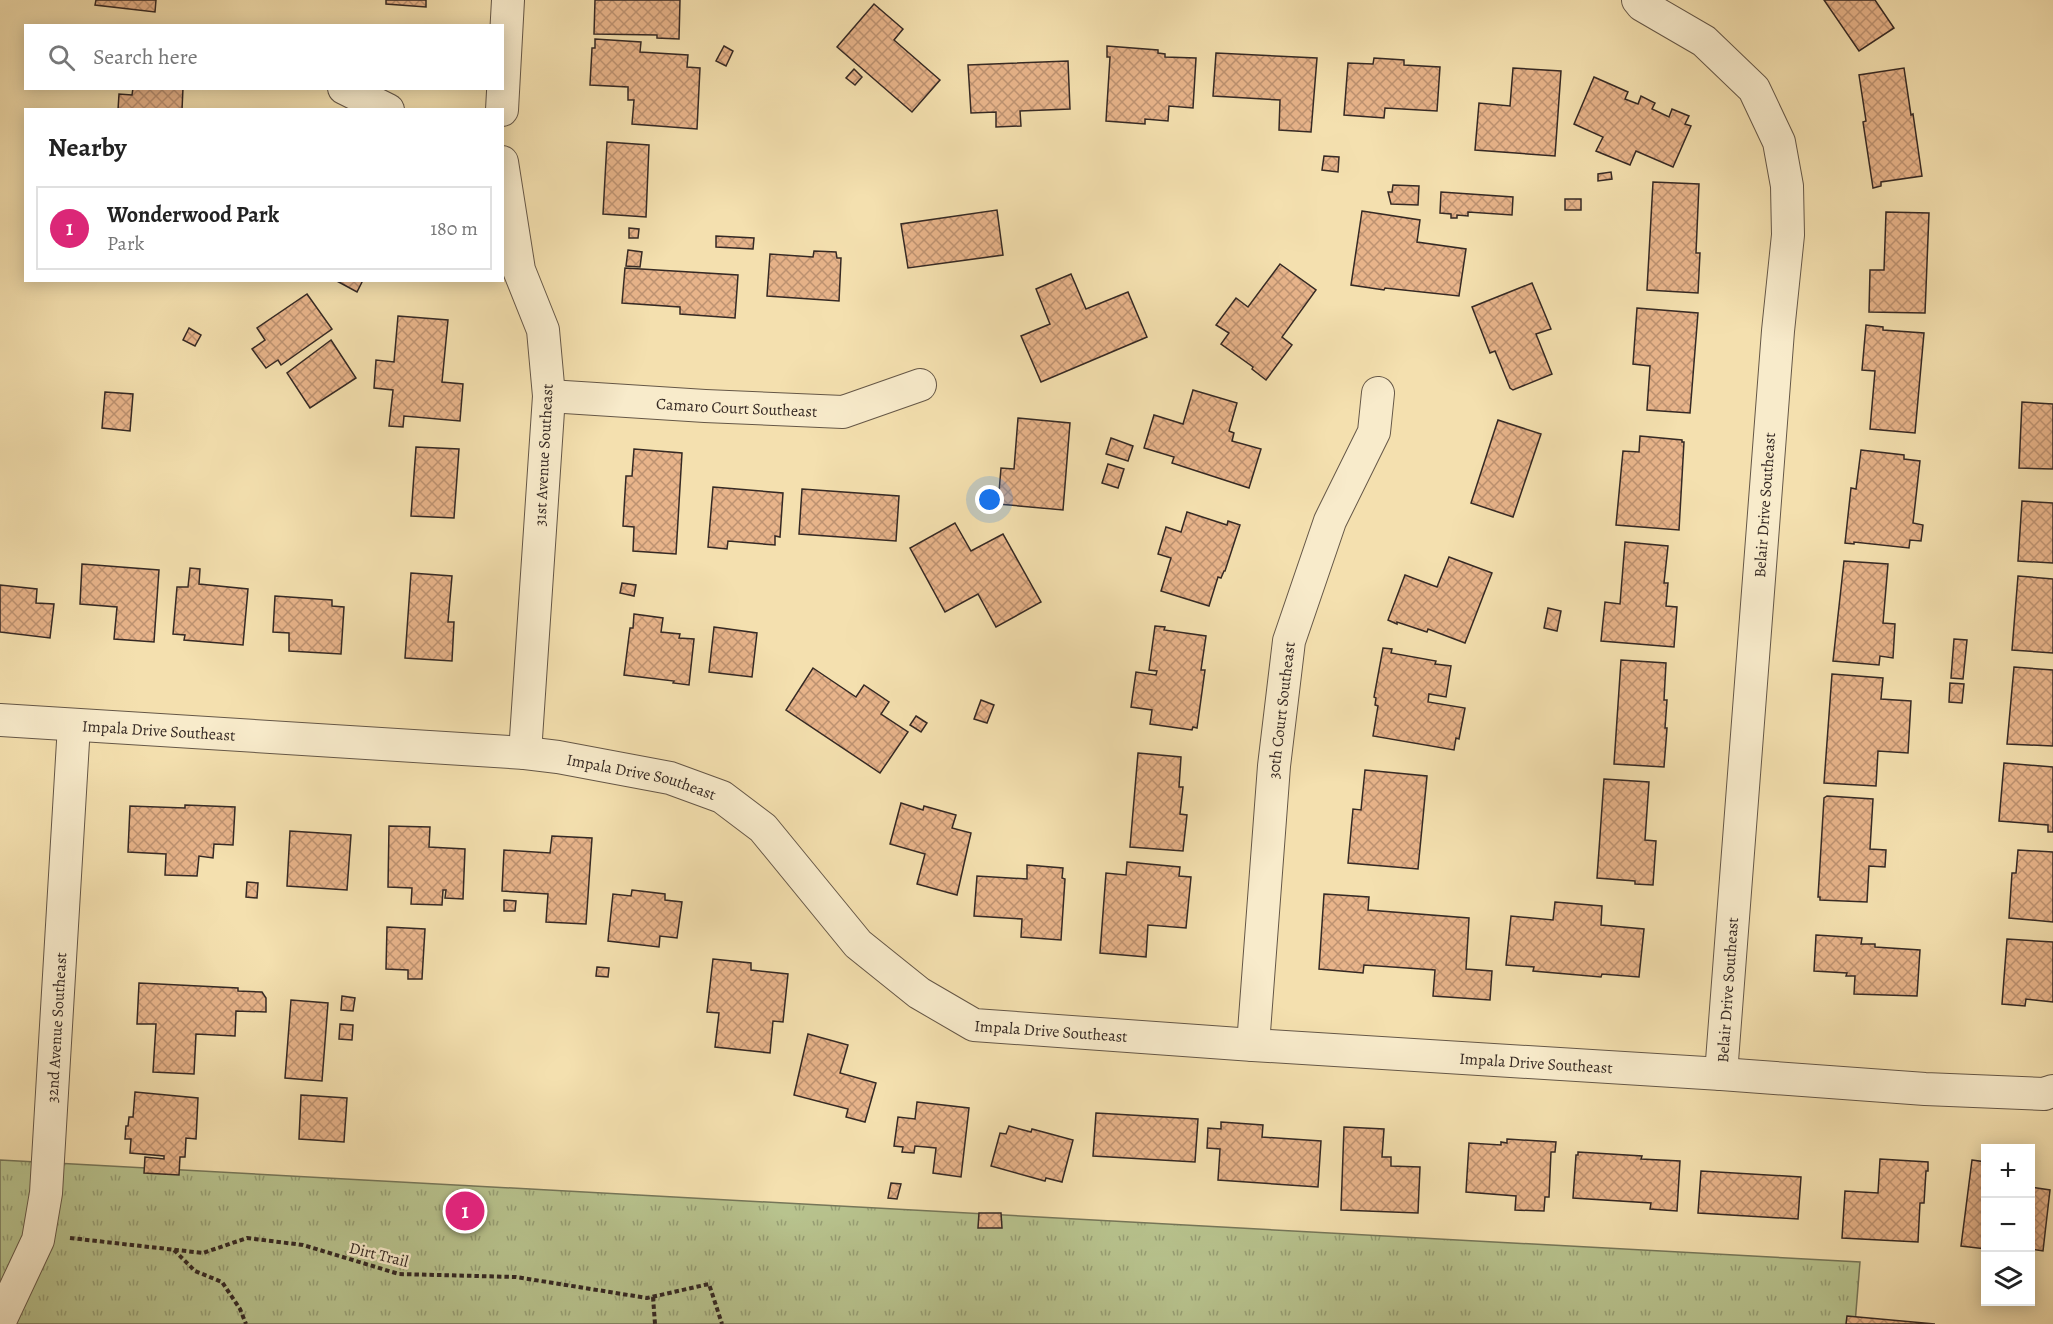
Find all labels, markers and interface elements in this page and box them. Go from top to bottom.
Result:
search box [24,24,504,90]
icon: search [45,41,78,74]
text: Search here [93,42,198,72]
text: Nearby [48,130,127,165]
text: Wonderwood Park [107,200,279,230]
text: 1 [66,215,73,242]
text: 180 m [430,215,478,242]
text: Park [107,230,145,257]
street label: 31st Avenue Southeast [529,383,559,527]
street label: Camaro Court Southeast [655,393,818,423]
street label: Belair Drive Southeast [1749,432,1781,579]
your location [975,485,1004,514]
street label: 30th Court Southeast [1263,640,1301,780]
street label: Impala Drive Southeast [81,715,236,747]
street label: Impala Drive Southeast [565,749,719,806]
street label: Belair Drive Southeast [1712,917,1744,1064]
street label: 32nd Avenue Southeast [41,952,72,1103]
street label: Impala Drive Southeast [974,1015,1128,1048]
street label: Impala Drive Southeast [1459,1048,1613,1079]
map controls [1981,1144,2035,1306]
button: + [1981,1144,2035,1198]
pin: 1 [446,1188,484,1234]
button: − [1981,1198,2035,1252]
street label: Dirt Trail [347,1237,411,1273]
button: layers [1981,1252,2035,1306]

